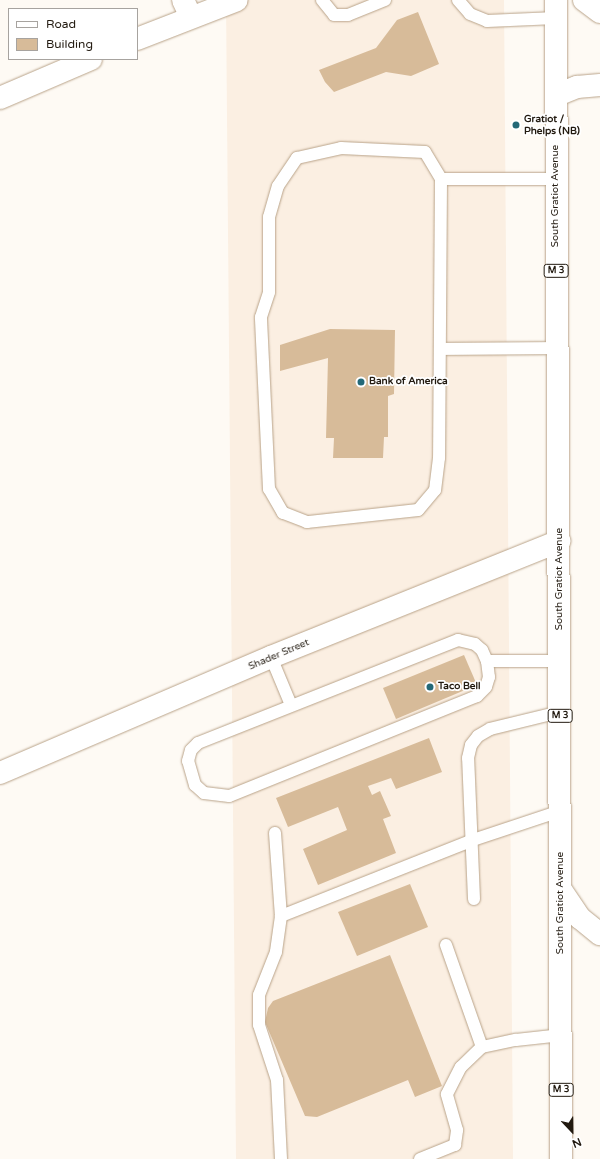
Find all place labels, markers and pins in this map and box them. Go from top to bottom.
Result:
place label: Gratiot / Phelps (NB) [524,113,580,136]
marker: Gratiot / Phelps (NB) [511,120,521,130]
place label: Bank of America [369,376,448,388]
marker: Bank of America [356,377,366,387]
place label: Taco Bell [438,681,480,693]
marker: Taco Bell [425,682,435,692]

